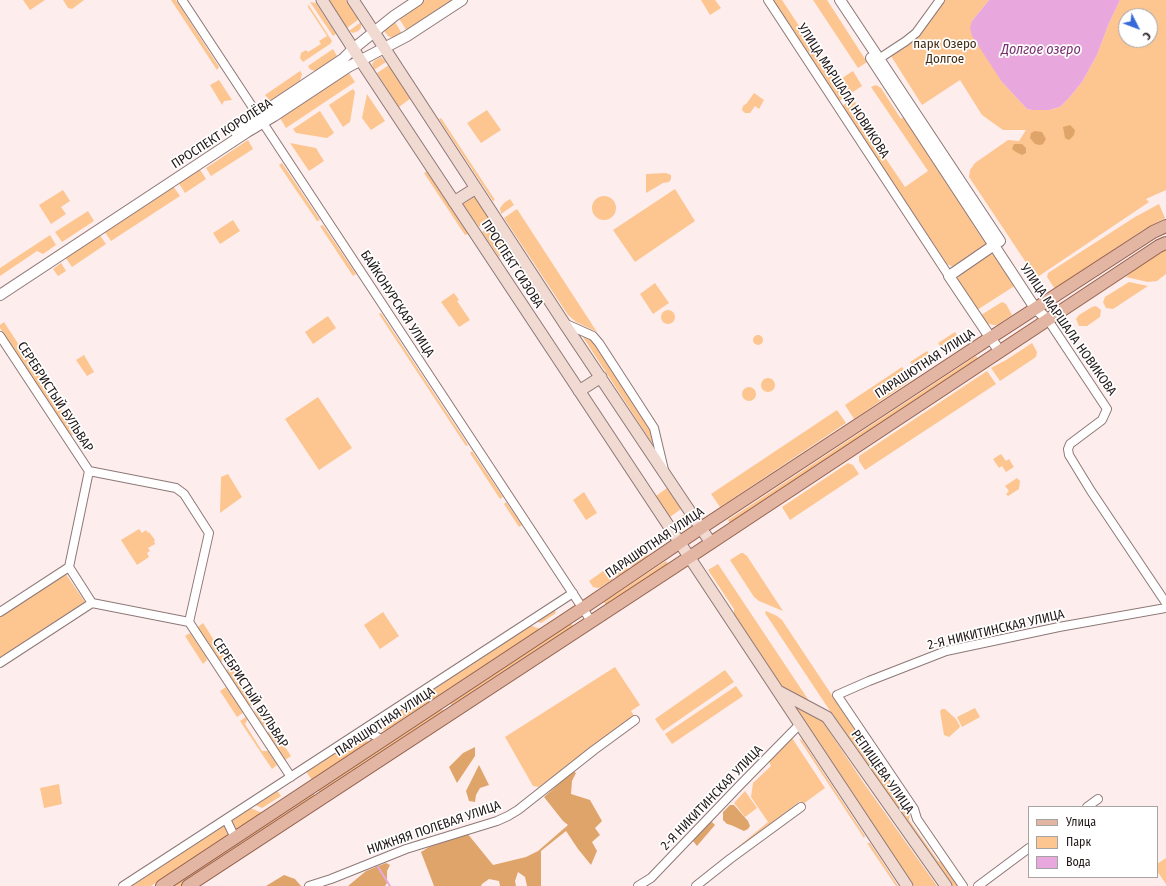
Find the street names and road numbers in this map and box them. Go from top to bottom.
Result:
street label: УЛИЦА МАРШАЛА НОВИКОВА [794,21,892,161]
street label: ПРОСПЕКТ КОРОЛЁВА [169,96,275,172]
street label: ПРОСПЕКТ СИЗОВА [478,217,546,311]
street label: БАЙКОНУРСКАЯ УЛИЦА [357,248,437,360]
street label: УЛИЦА МАРШАЛА НОВИКОВА [1017,261,1119,399]
street label: ПАРАШЮТНАЯ УЛИЦА [872,326,978,402]
street label: СЕРЕБРИСТЫЙ БУЛЬВАР [14,339,96,455]
street label: ПАРАШЮТНАЯ УЛИЦА [603,504,707,582]
street label: 2-Я НИКИТИНСКАЯ УЛИЦА [926,607,1066,653]
street label: СЕРЕБРИСТЫЙ БУЛЬВАР [209,635,291,751]
street label: ПАРАШЮТНАЯ УЛИЦА [332,684,438,760]
street label: РЕПИЩЕВА УЛИЦА [847,727,917,817]
street label: 2-Я НИКИТИНСКАЯ УЛИЦА [658,742,766,854]
street label: НИЖНЯЯ ПОЛЕВАЯ УЛИЦА [365,798,503,858]

